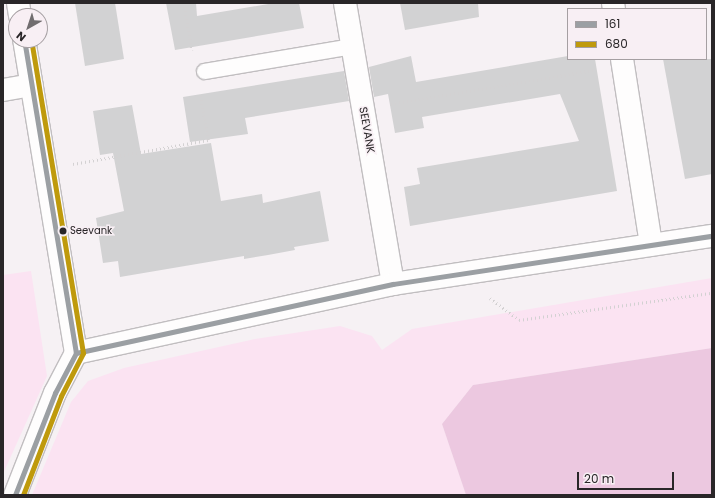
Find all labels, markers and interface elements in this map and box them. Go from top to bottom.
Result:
north arrow [8,8,48,48]
legend [567,8,707,60]
text: 161 [605,15,620,32]
text: N [13,28,29,45]
text: 680 [605,35,628,52]
street label: SEEVANK [356,106,378,154]
place label: Seevank [70,225,112,237]
marker: Seevank [58,226,68,236]
scale bar [579,464,676,490]
text: 20 m [584,470,614,487]

